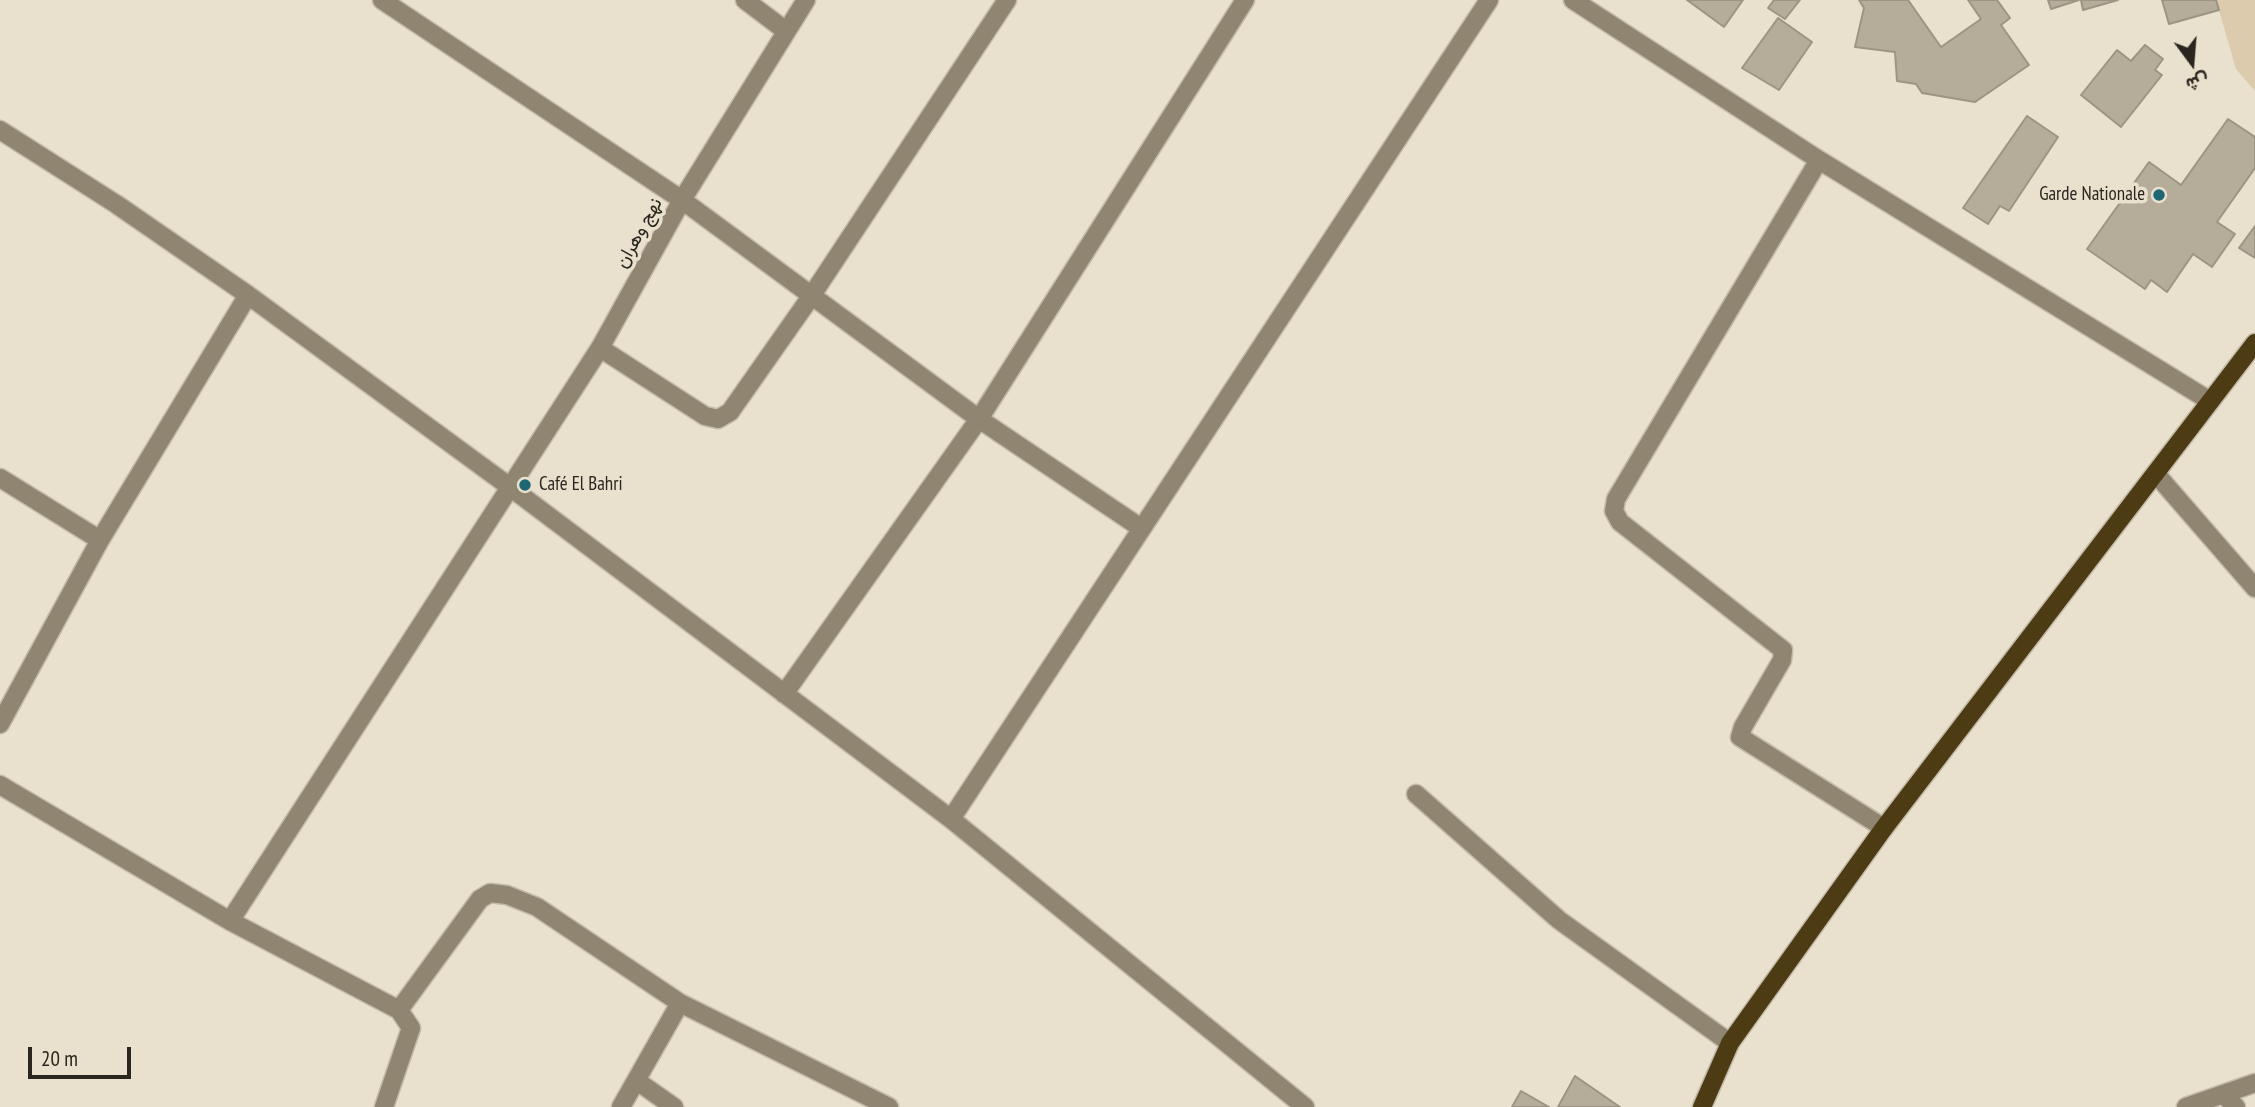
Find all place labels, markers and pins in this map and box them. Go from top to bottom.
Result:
place label: Garde Nationale [2039,184,2145,206]
marker: Garde Nationale [2151,187,2167,203]
place label: Café El Bahri [539,474,623,496]
marker: Café El Bahri [517,477,533,493]

